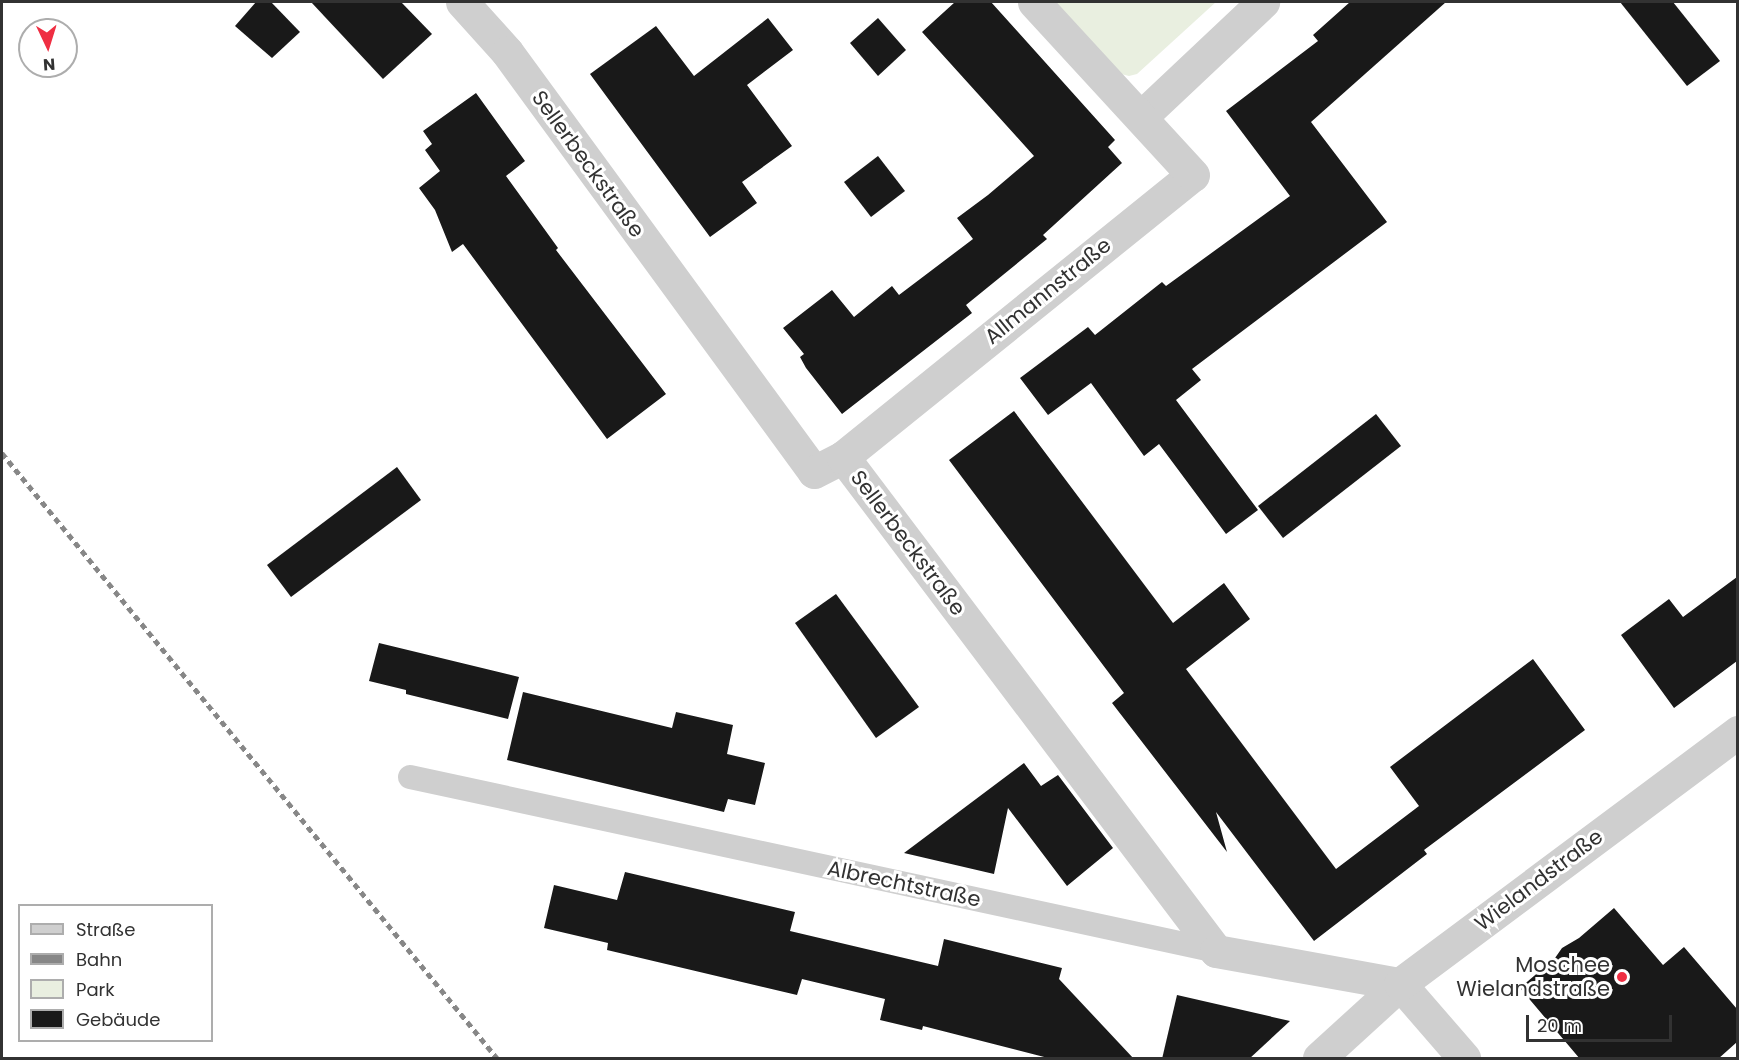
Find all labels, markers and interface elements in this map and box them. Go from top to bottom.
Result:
north arrow [18,18,78,78]
text: N [42,53,56,76]
street label: Sellerbeckstraße [526,86,650,242]
street label: Allmannstraße [980,232,1116,350]
street label: Sellerbeckstraße [845,465,971,621]
street label: Wielandstraße [1470,824,1608,936]
street label: Albrechtstraße [825,855,983,913]
legend [18,904,213,1042]
text: Straße [76,917,135,942]
text: Bahn [76,947,122,972]
place label: Moschee Wielandstraße [1456,952,1610,1002]
marker: Moschee Wielandstraße [1615,970,1629,984]
text: Park [76,977,115,1002]
scale bar [1529,1003,1674,1041]
text: Gebäude [76,1007,160,1032]
text: 20 m [1537,1013,1582,1038]

